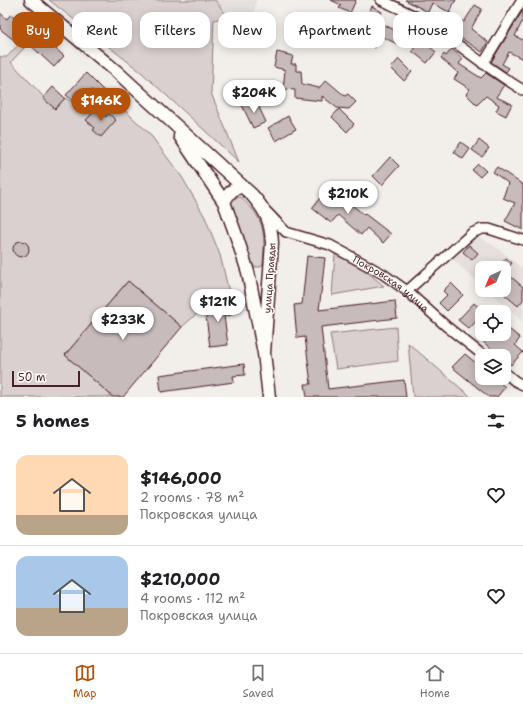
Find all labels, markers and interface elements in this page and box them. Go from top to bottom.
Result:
chip: Buy [12,12,64,48]
chip: Rent [72,12,132,48]
chip: Filters [140,12,210,48]
chip: New [218,12,276,48]
chip: Apartment [284,12,385,48]
chip: House [393,12,463,48]
pin: $204K [226,80,282,114]
text: $204K [232,84,276,101]
pin: $146K [73,88,129,122]
text: $146K [80,92,122,109]
pin: $210K [320,181,376,215]
text: $210K [328,185,368,202]
street label: улица Правды [261,242,278,314]
street label: Покровская улица [351,253,432,315]
north arrow [475,261,511,297]
map controls [475,261,511,385]
pin: $121K [190,289,246,323]
text: $121K [199,293,237,310]
button: locate [475,305,511,341]
pin: $233K [95,307,151,341]
text: $233K [101,311,145,328]
button: layers [475,349,511,385]
scale bar [12,369,80,388]
text: 50 m [18,370,46,385]
text: 5 homes [16,410,89,432]
icon: filters [485,410,507,432]
text: $146,000 [140,467,222,489]
icon: home [48,471,96,519]
icon: heart [485,484,507,506]
text: 2 rooms · 78 m² [140,489,244,506]
text: Покровская улица [140,506,257,523]
text: $210,000 [140,568,220,590]
icon: home [48,572,96,620]
icon: heart [485,585,507,607]
text: 4 rooms · 112 m² [140,590,245,607]
text: Покровская улица [140,607,257,624]
tab: Map [73,662,97,701]
tab: Saved [243,662,274,701]
tab: Home [420,662,450,701]

